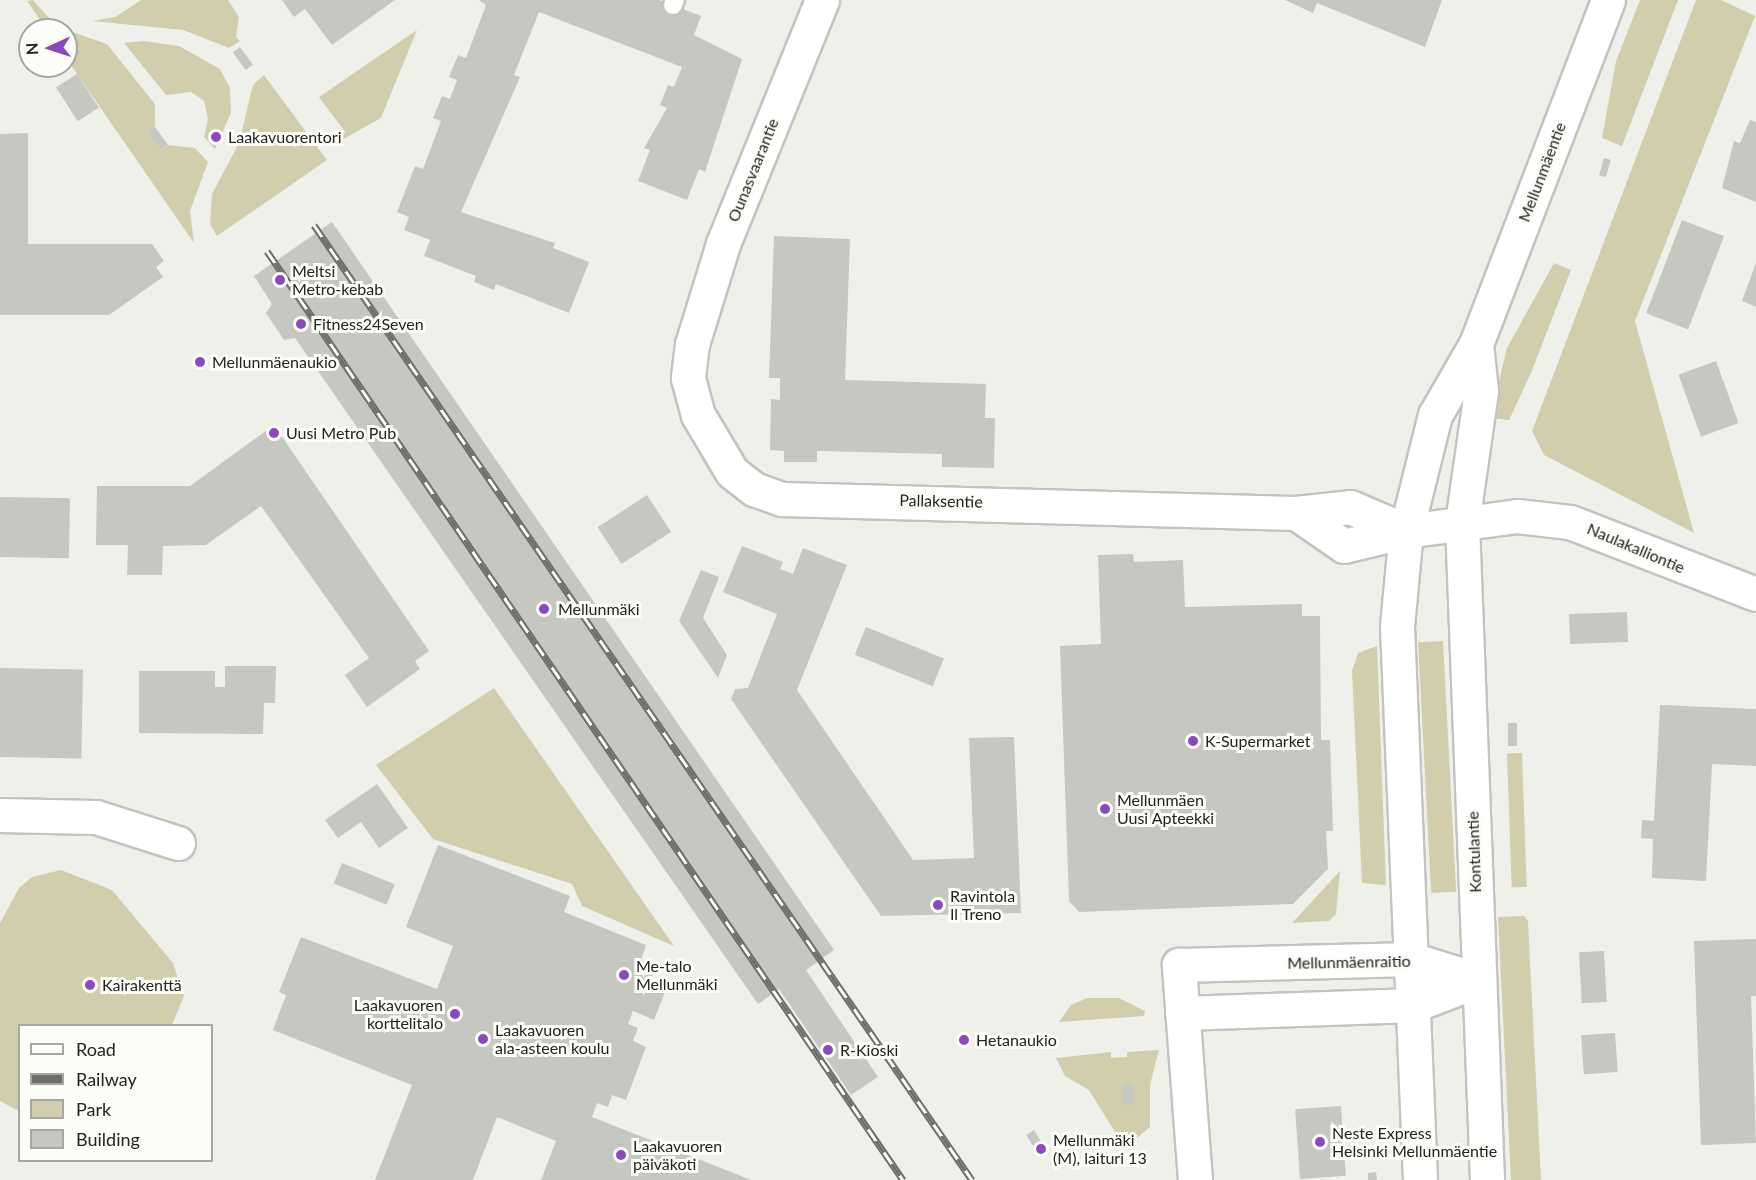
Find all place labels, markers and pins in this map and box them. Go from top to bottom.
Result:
place label: Laakavuorentori [228,127,341,147]
marker: Laakavuorentori [209,130,223,144]
place label: Meltsi Metro-kebab [292,261,383,299]
marker: Meltsi Metro-kebab [273,273,287,287]
place label: Fitness24Seven [313,314,424,334]
marker: Fitness24Seven [294,317,308,331]
place label: Mellunmäenaukio [212,352,337,372]
marker: Mellunmäenaukio [193,355,207,369]
place label: Uusi Metro Pub [286,423,396,443]
marker: Uusi Metro Pub [267,426,281,440]
place label: Mellunmäki [558,599,640,619]
marker: Mellunmäki [535,600,553,618]
place label: K-Supermarket [1205,731,1310,751]
marker: K-Supermarket [1186,734,1200,748]
place label: Mellunmäen Uusi Apteekki [1117,790,1215,828]
marker: Mellunmäen Uusi Apteekki [1098,802,1112,816]
place label: Ravintola Il Treno [950,886,1015,924]
marker: Ravintola Il Treno [931,898,945,912]
place label: Me-talo Mellunmäki [636,956,718,994]
marker: Me-talo Mellunmäki [617,968,631,982]
place label: Kairakenttä [102,975,182,995]
marker: Kairakenttä [83,978,97,992]
place label: Laakavuoren korttelitalo [354,995,443,1033]
marker: Laakavuoren korttelitalo [448,1007,462,1021]
place label: Laakavuoren ala-asteen koulu [495,1020,609,1058]
place label: Hetanaukio [976,1030,1057,1050]
marker: Laakavuoren ala-asteen koulu [476,1032,490,1046]
marker: Hetanaukio [957,1033,971,1047]
place label: R-Kioski [840,1040,898,1060]
marker: R-Kioski [821,1043,835,1057]
place label: Neste Express Helsinki Mellunmäentie [1332,1123,1497,1161]
place label: Mellunmäki (M), laituri 13 [1053,1130,1147,1168]
marker: Neste Express Helsinki Mellunmäentie [1313,1135,1327,1149]
place label: Laakavuoren päiväkoti [633,1136,722,1174]
marker: Mellunmäki (M), laituri 13 [1034,1142,1048,1156]
marker: Laakavuoren päiväkoti [614,1148,628,1162]

